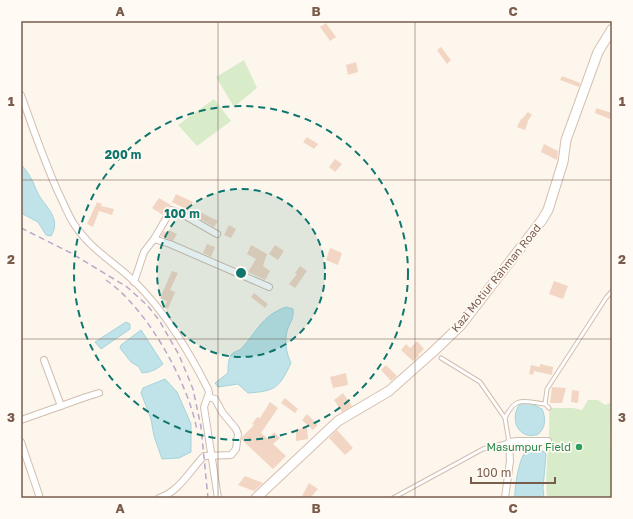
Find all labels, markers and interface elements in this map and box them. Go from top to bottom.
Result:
text: A [115,3,125,19]
text: B [311,3,321,19]
text: C [508,3,518,19]
text: 1 [8,93,15,109]
text: 1 [619,93,626,109]
text: 200 m [105,147,141,162]
text: 100 m [164,206,200,221]
street label: Kazi Motiur Rahman Road [448,221,543,334]
text: 2 [7,251,15,267]
text: 2 [618,251,626,267]
centre of rings [234,266,248,280]
text: 3 [7,409,15,425]
text: 3 [618,409,626,425]
place label: Masumpur Field [487,440,571,453]
marker: Masumpur Field [574,442,584,452]
scale bar [471,459,555,485]
text: 100 m [477,465,511,480]
text: A [115,500,125,516]
text: B [311,500,321,516]
text: C [508,500,518,516]

